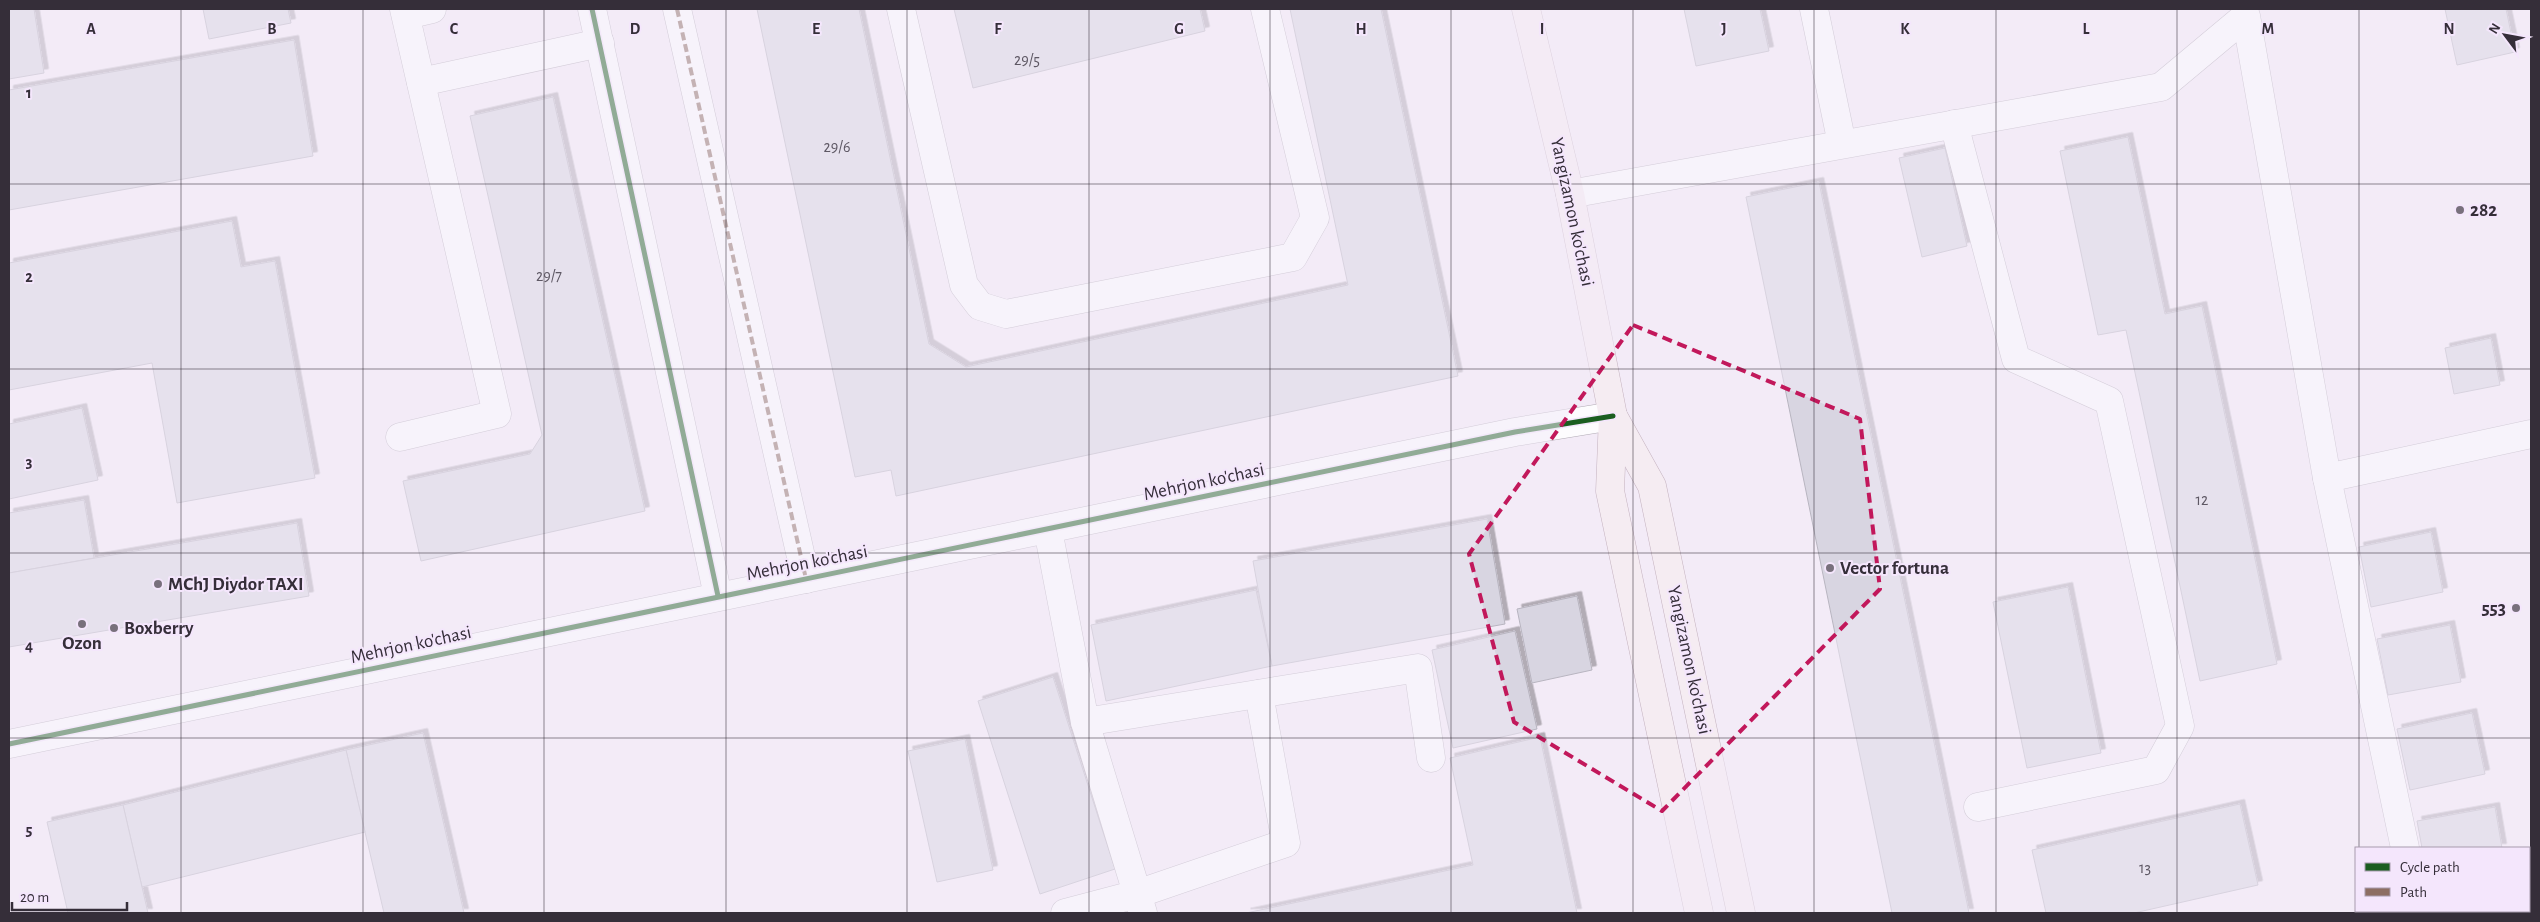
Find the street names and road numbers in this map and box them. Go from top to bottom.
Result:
street label: Yangizamon ko'chasi [1547,136,1597,288]
street label: Mehrjon ko'chasi [1142,460,1266,504]
street label: Mehrjon ko'chasi [745,542,869,584]
street label: Yangizamon ko'chasi [1664,584,1714,736]
street label: Mehrjon ko'chasi [349,623,473,667]

